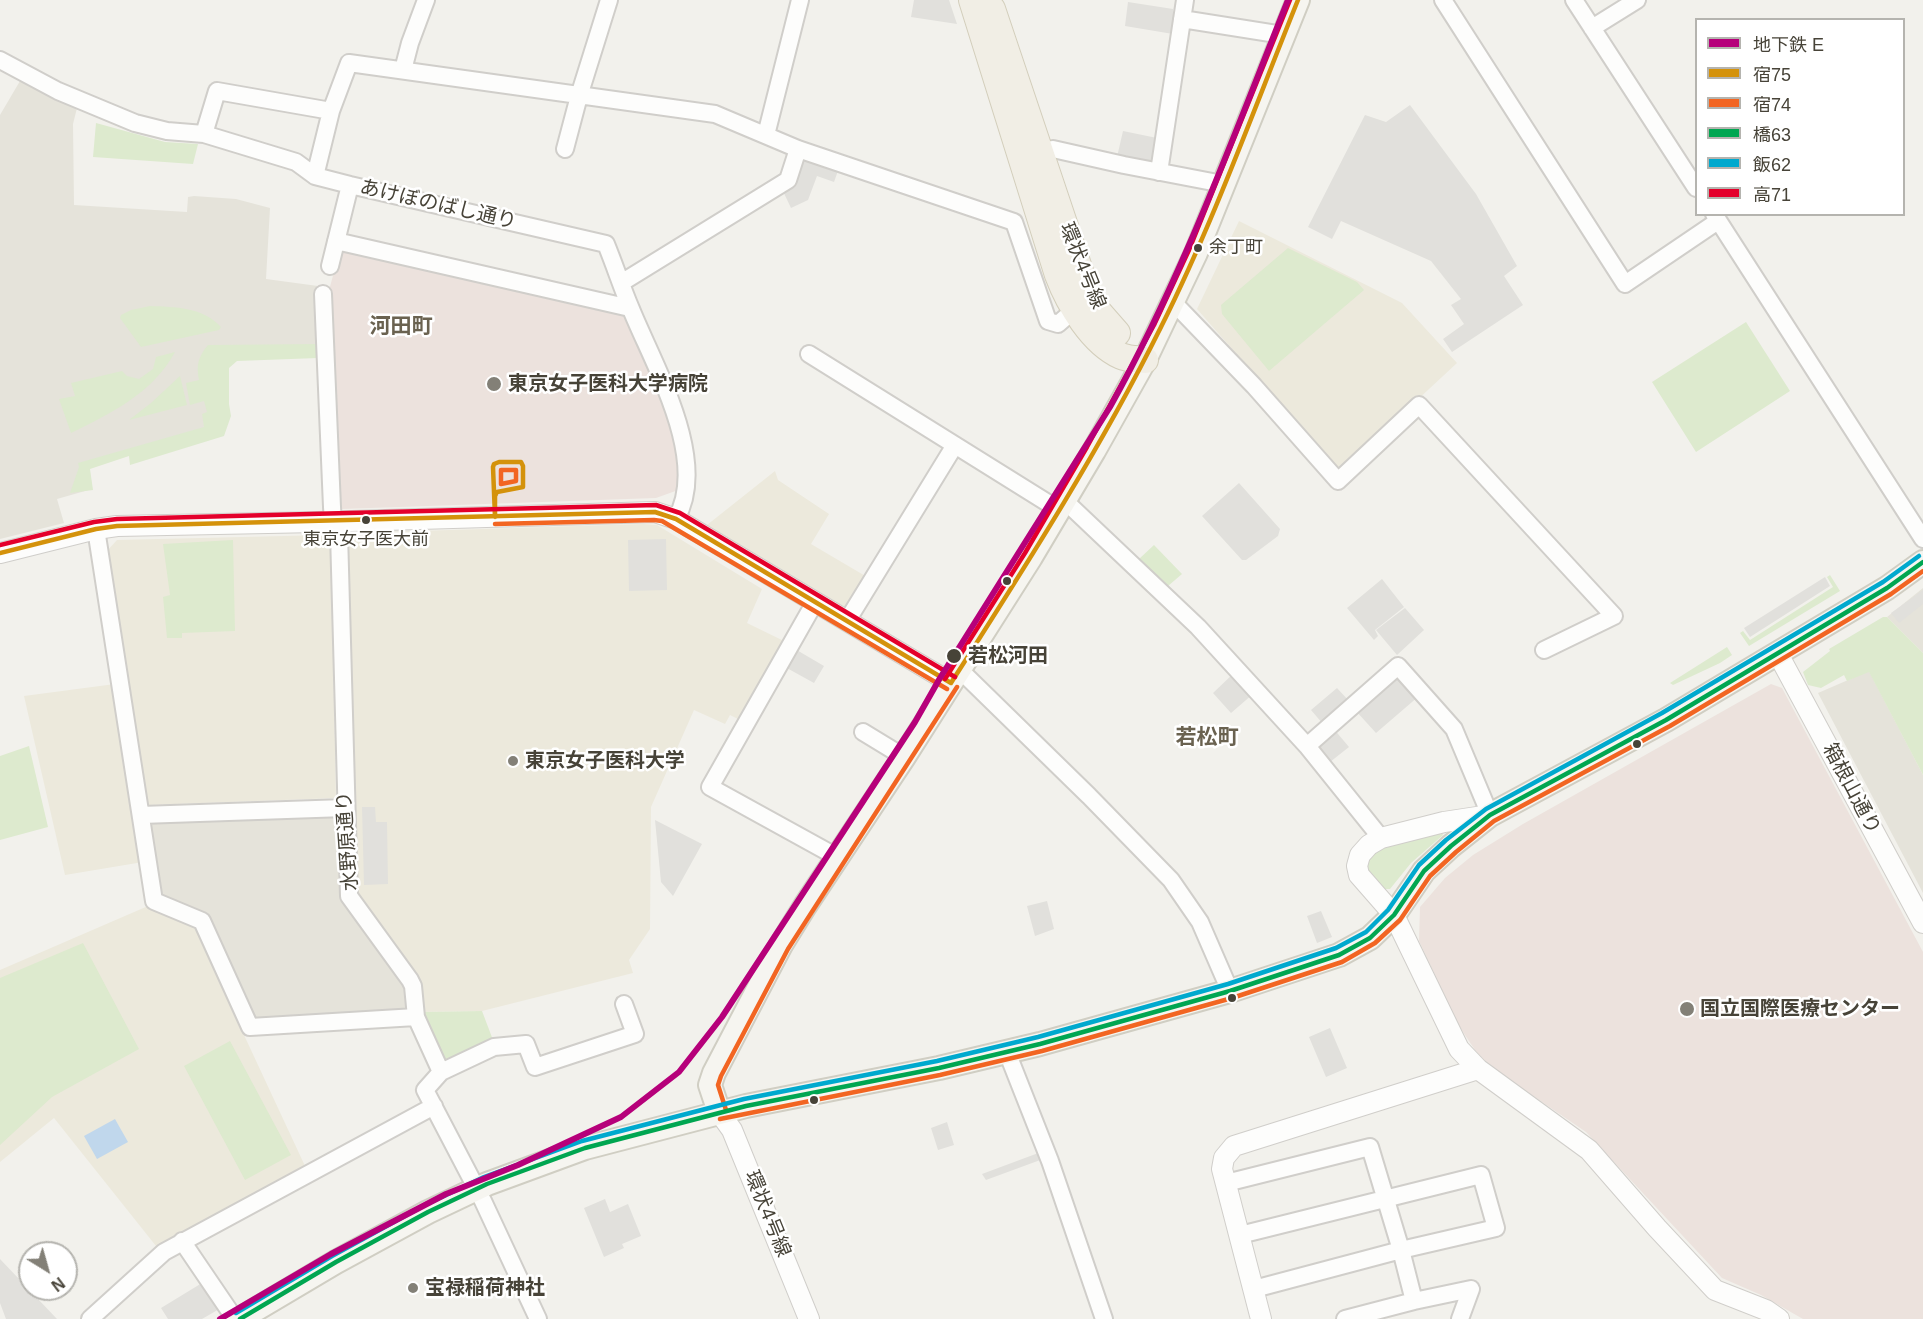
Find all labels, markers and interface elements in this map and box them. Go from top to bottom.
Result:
legend [1695,18,1905,216]
text: 地下鉄 E [1753,35,1824,55]
text: 宿75 [1753,65,1791,85]
text: 宿74 [1753,95,1791,115]
text: 橋63 [1753,125,1791,145]
text: 飯62 [1753,155,1791,175]
street label: あけぼのばし通り [357,175,519,235]
text: 高71 [1753,185,1791,205]
street label: 環状4号線 [1054,219,1110,313]
place label: 余丁町 [1209,237,1263,259]
marker: 余丁町 [1192,242,1204,254]
district label: 河田町 [370,314,432,340]
place label: 東京女子医科大学病院 [508,372,708,396]
marker: 東京女子医科大学病院 [485,375,503,393]
marker: 東京女子医大前 [360,514,372,526]
place label: 東京女子医大前 [303,529,429,551]
unlabelled marker [1001,575,1013,587]
place label: 若松河田 [968,644,1048,668]
marker: 若松河田 [945,647,963,665]
district label: 若松町 [1176,725,1238,751]
unlabelled marker [1631,738,1643,750]
street label: 箱根山通り [1817,739,1885,839]
place label: 東京女子医科大学 [525,749,685,773]
marker: 東京女子医科大学 [506,754,520,768]
street label: 水野原通り [333,790,363,892]
unlabelled marker [1226,992,1238,1004]
place label: 国立国際医療センター [1700,997,1900,1021]
marker: 国立国際医療センター [1678,1000,1696,1018]
unlabelled marker [808,1094,820,1106]
street label: 環状4号線 [739,1167,795,1261]
north arrow [18,1241,78,1301]
text: N [48,1274,68,1294]
place label: 宝禄稲荷神社 [425,1276,545,1300]
marker: 宝禄稲荷神社 [406,1281,420,1295]

